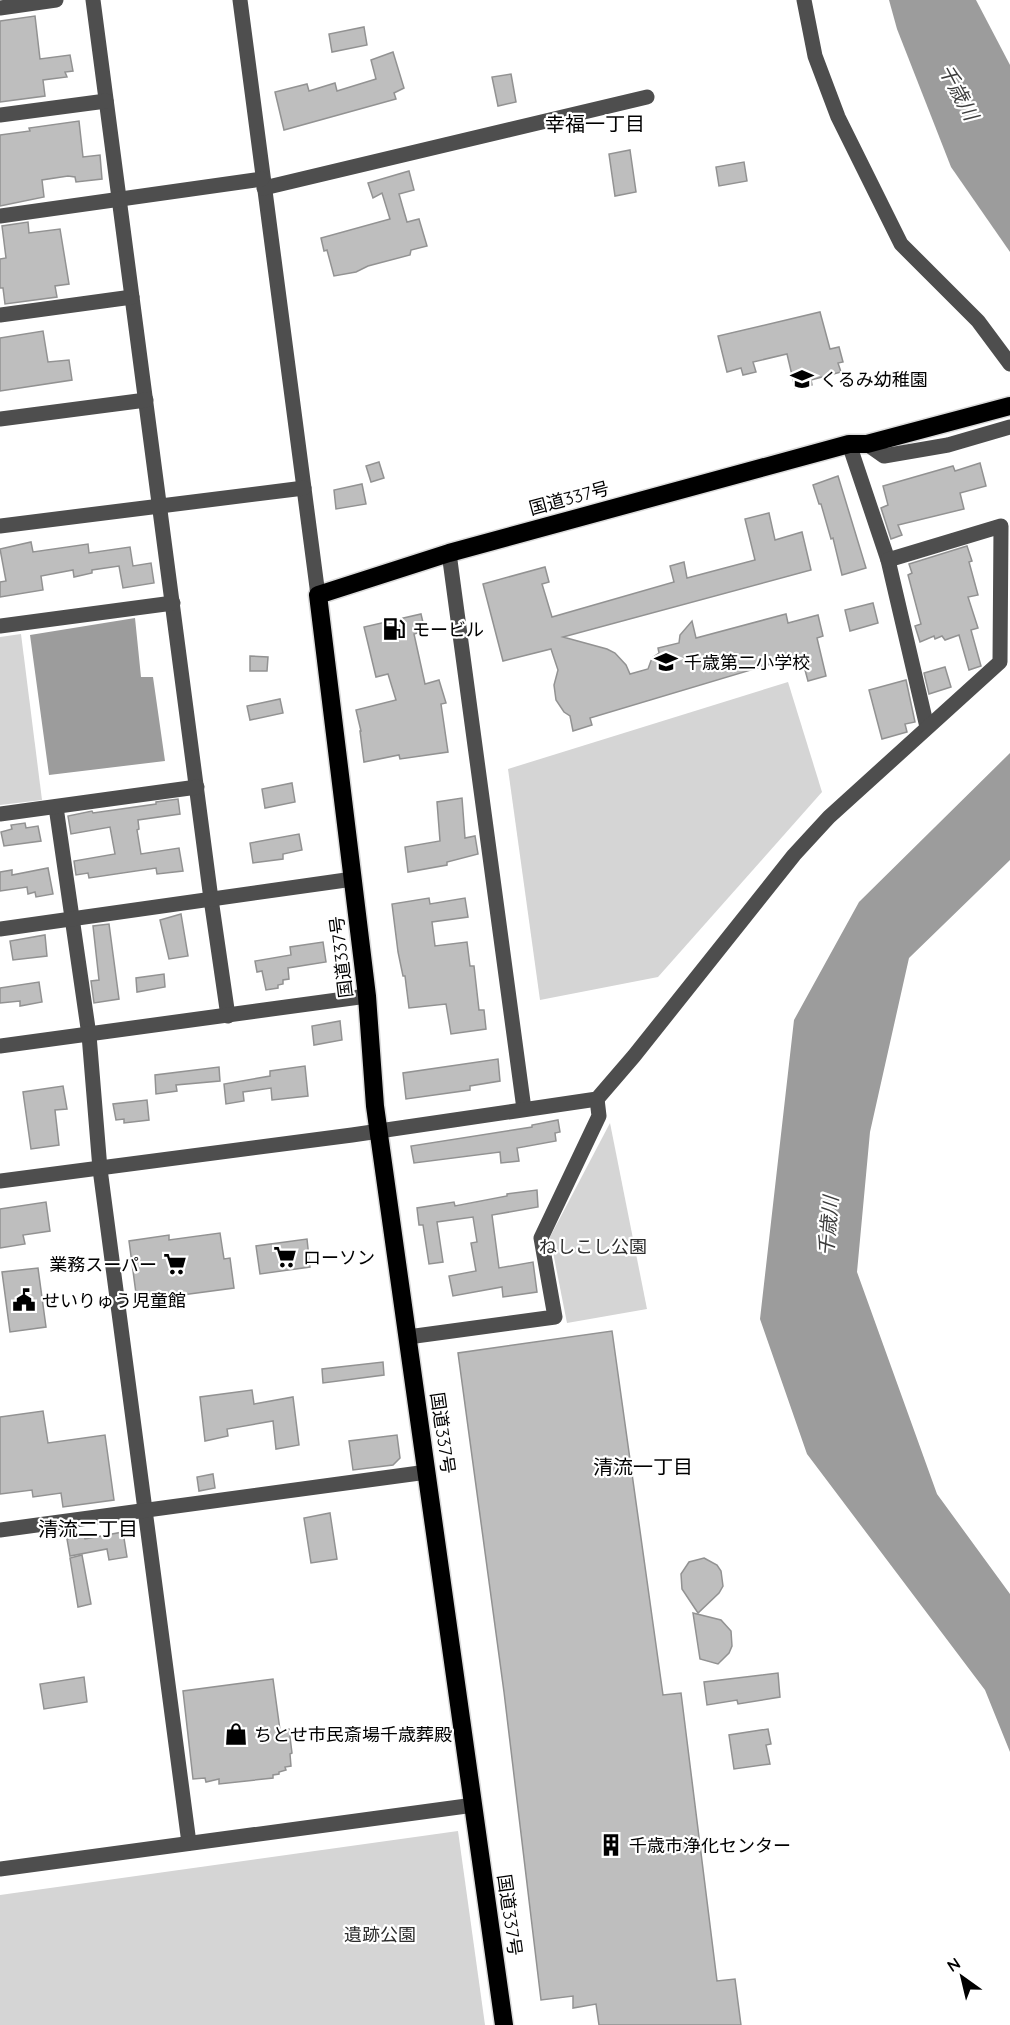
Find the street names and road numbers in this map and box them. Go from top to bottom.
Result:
street label: 国道337号 [526,476,612,520]
street label: 国道337号 [325,915,357,999]
street label: 国道337号 [426,1391,460,1475]
street label: 国道337号 [493,1873,527,1957]

